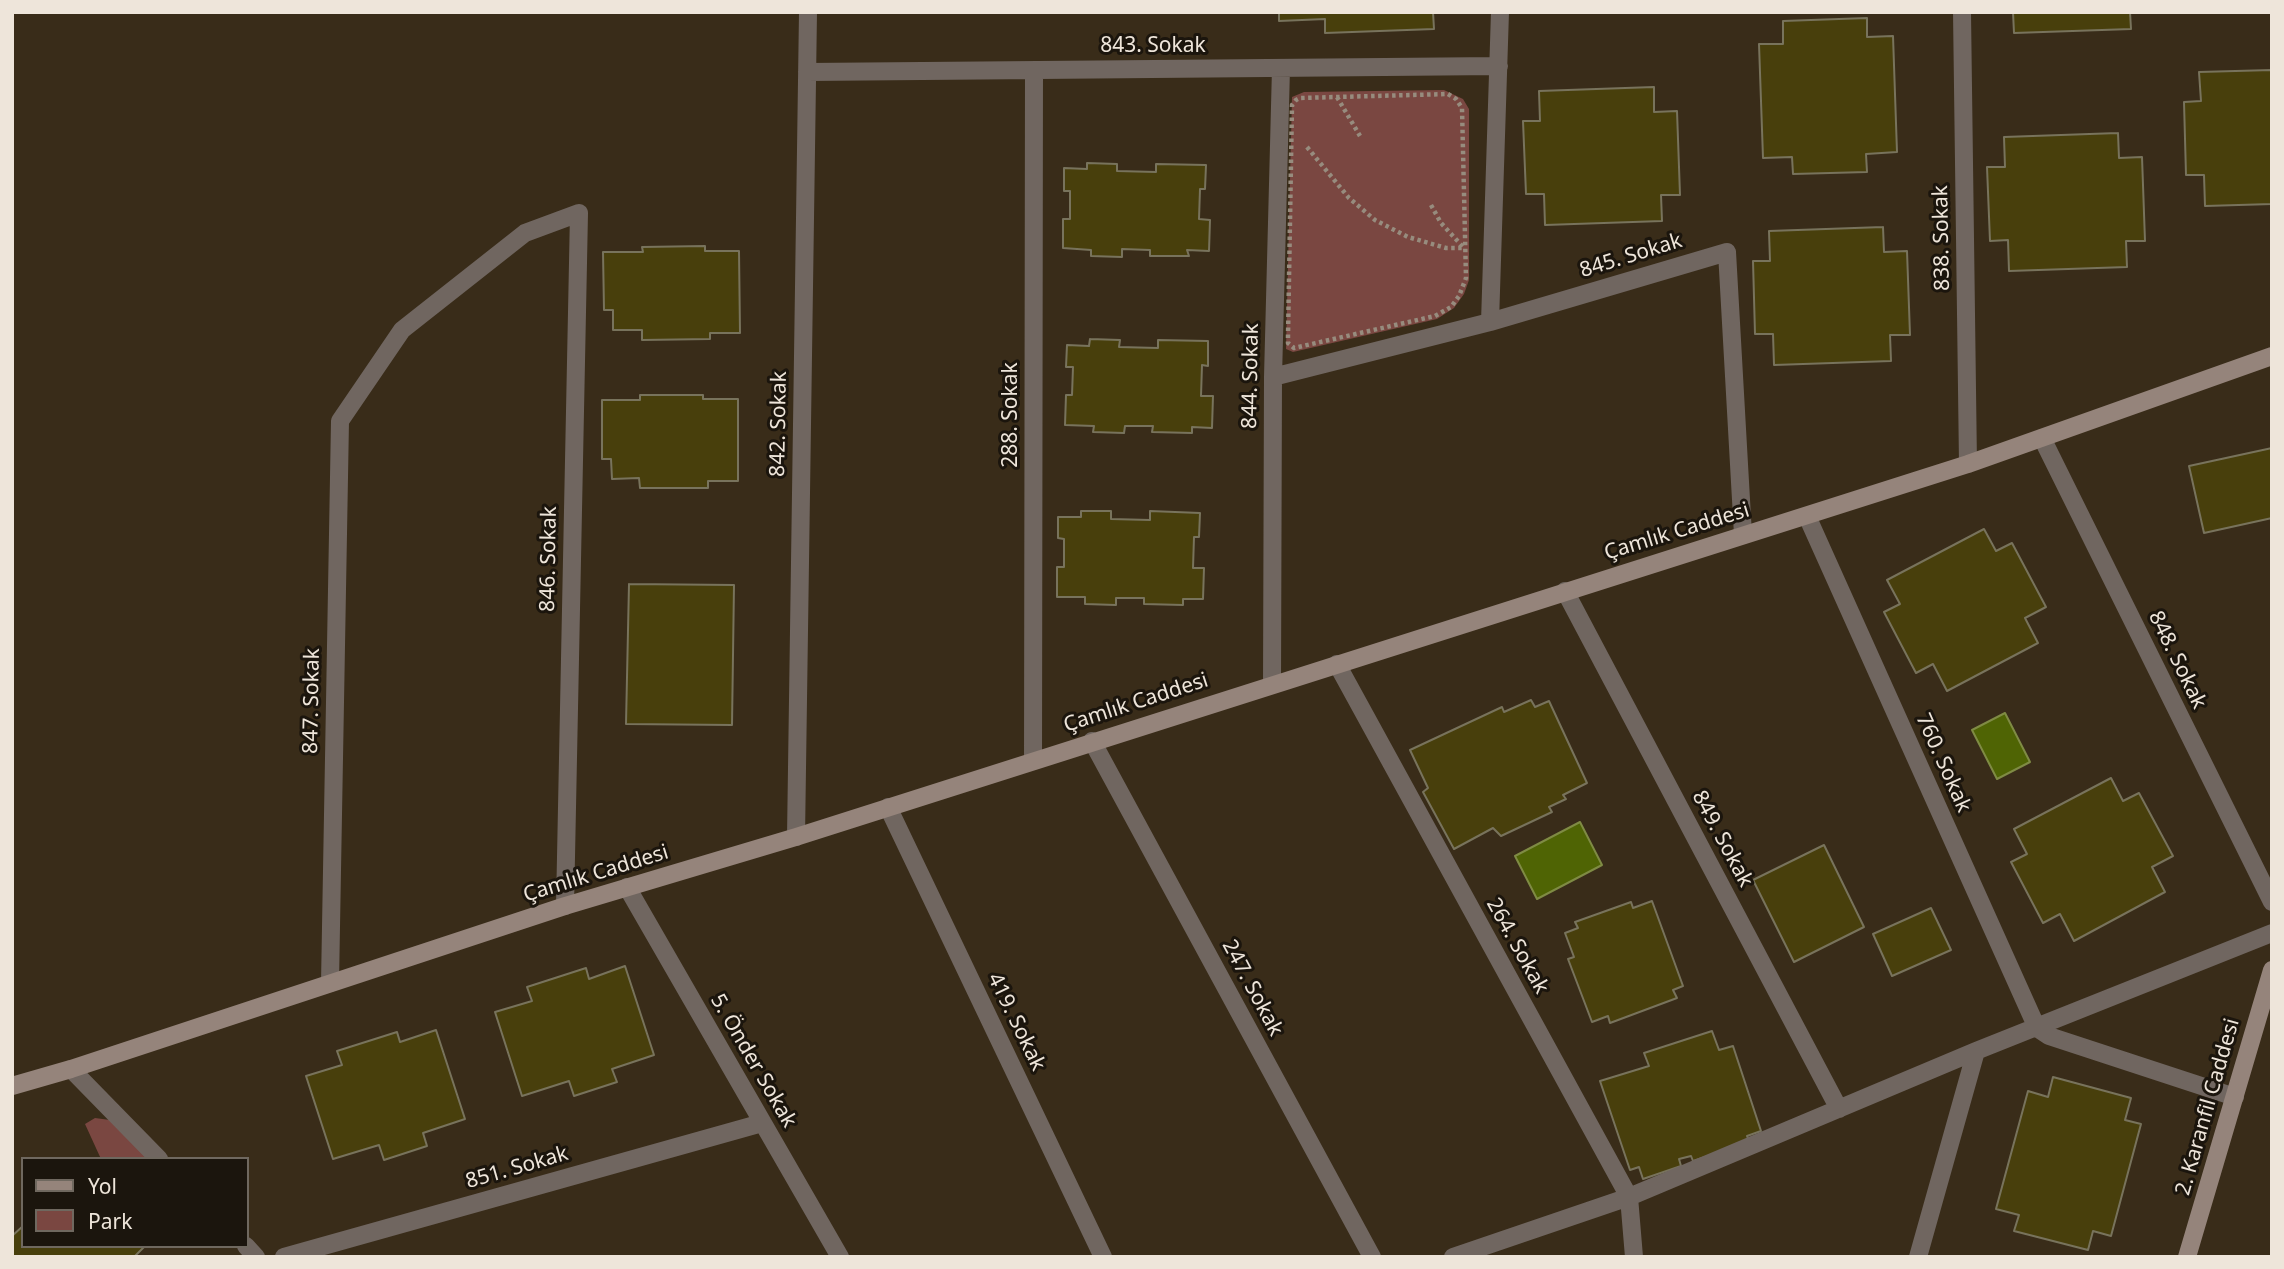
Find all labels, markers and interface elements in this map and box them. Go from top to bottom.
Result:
street label: 843. Sokak [1100,33,1206,59]
street label: 838. Sokak [1928,185,1956,291]
street label: 845. Sokak [1577,229,1685,283]
street label: 844. Sokak [1237,323,1265,429]
street label: 288. Sokak [998,362,1024,468]
street label: 842. Sokak [765,371,793,477]
street label: Çamlık Caddesi [1601,498,1753,566]
street label: 846. Sokak [535,506,563,612]
street label: 848. Sokak [2143,607,2211,713]
street label: 847. Sokak [298,648,326,754]
street label: Çamlık Caddesi [1061,668,1211,738]
street label: 760. Sokak [1910,710,1976,816]
street label: 849. Sokak [1686,786,1758,892]
street label: Çamlık Caddesi [520,840,672,908]
street label: 264. Sokak [1480,894,1554,998]
street label: 247. Sokak [1216,935,1288,1041]
street label: 419. Sokak [982,969,1050,1075]
street label: 5. Önder Sokak [705,990,801,1132]
street label: 2. Karanfil Caddesi [2171,1016,2245,1198]
street label: 851. Sokak [463,1141,571,1195]
legend [21,1157,248,1248]
text: Yol [88,1172,117,1200]
text: Park [88,1207,132,1235]

